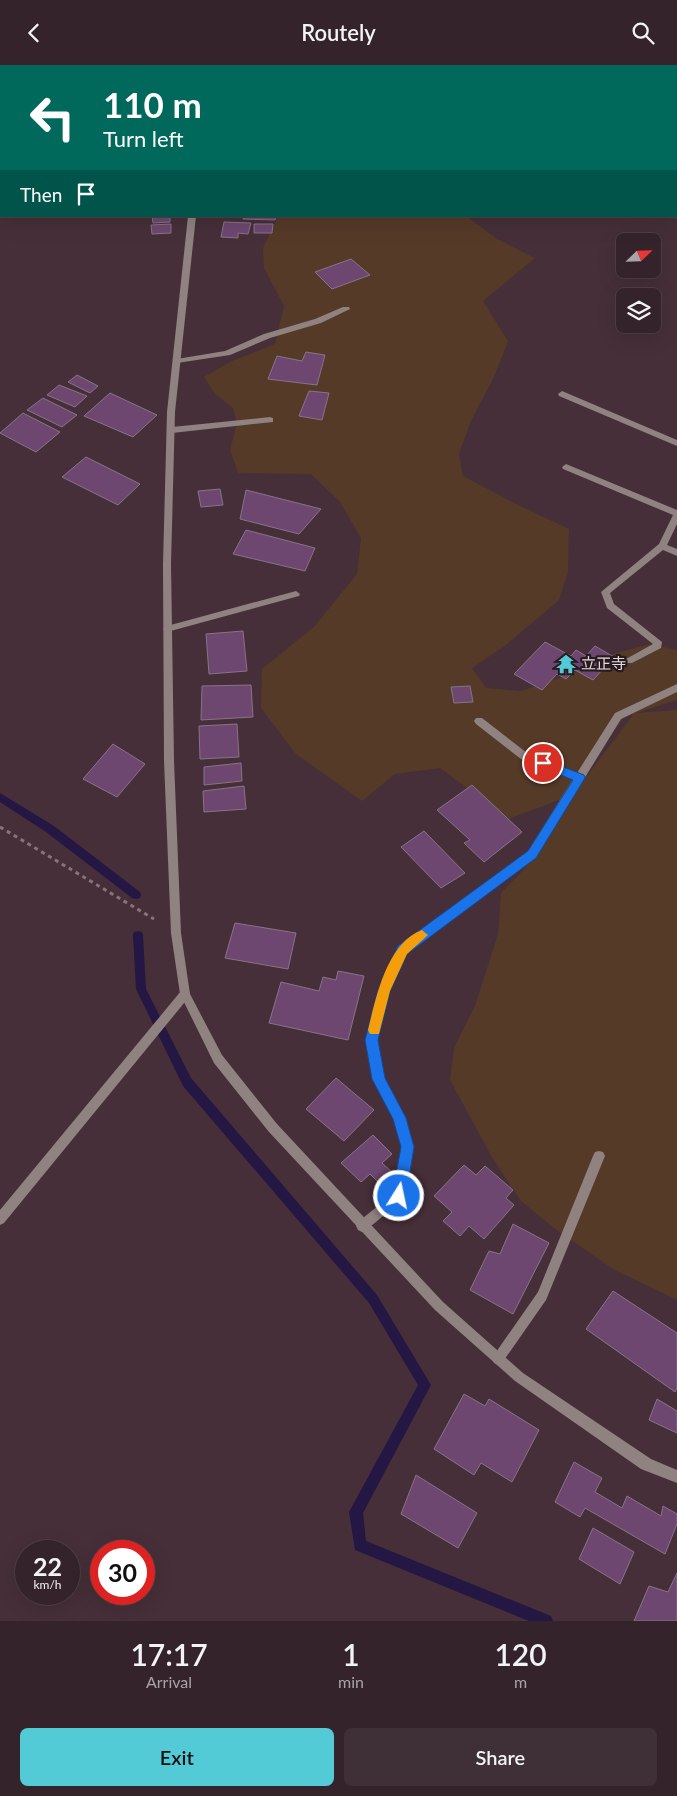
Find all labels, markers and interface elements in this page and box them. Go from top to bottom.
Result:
icon: back [20,19,48,47]
text: Routely [301,19,376,46]
icon: search [629,19,657,47]
text: 110 m [103,83,202,125]
icon: left [20,85,85,150]
text: Turn left [103,125,184,152]
icon: arrive [72,180,100,208]
text: Then [20,183,62,206]
north arrow [616,233,661,277]
map controls [616,233,661,333]
button: layers [616,288,661,333]
temple icon: 立正寺 [555,653,577,675]
place label: 立正寺 [581,654,626,672]
pin [522,742,564,784]
icon: arrive [529,749,557,777]
position arrow [372,1169,424,1221]
speed limit sign: 30 [90,1540,155,1605]
text: 22 [33,1551,62,1581]
text: km/h [33,1577,62,1592]
text: 17:17 [130,1636,208,1672]
text: 1 [342,1636,360,1672]
text: 120 [494,1636,547,1672]
text: Arrival [146,1672,192,1691]
text: min [338,1672,364,1691]
text: m [514,1672,527,1691]
button: Exit [20,1728,334,1786]
button: Share [344,1728,657,1786]

